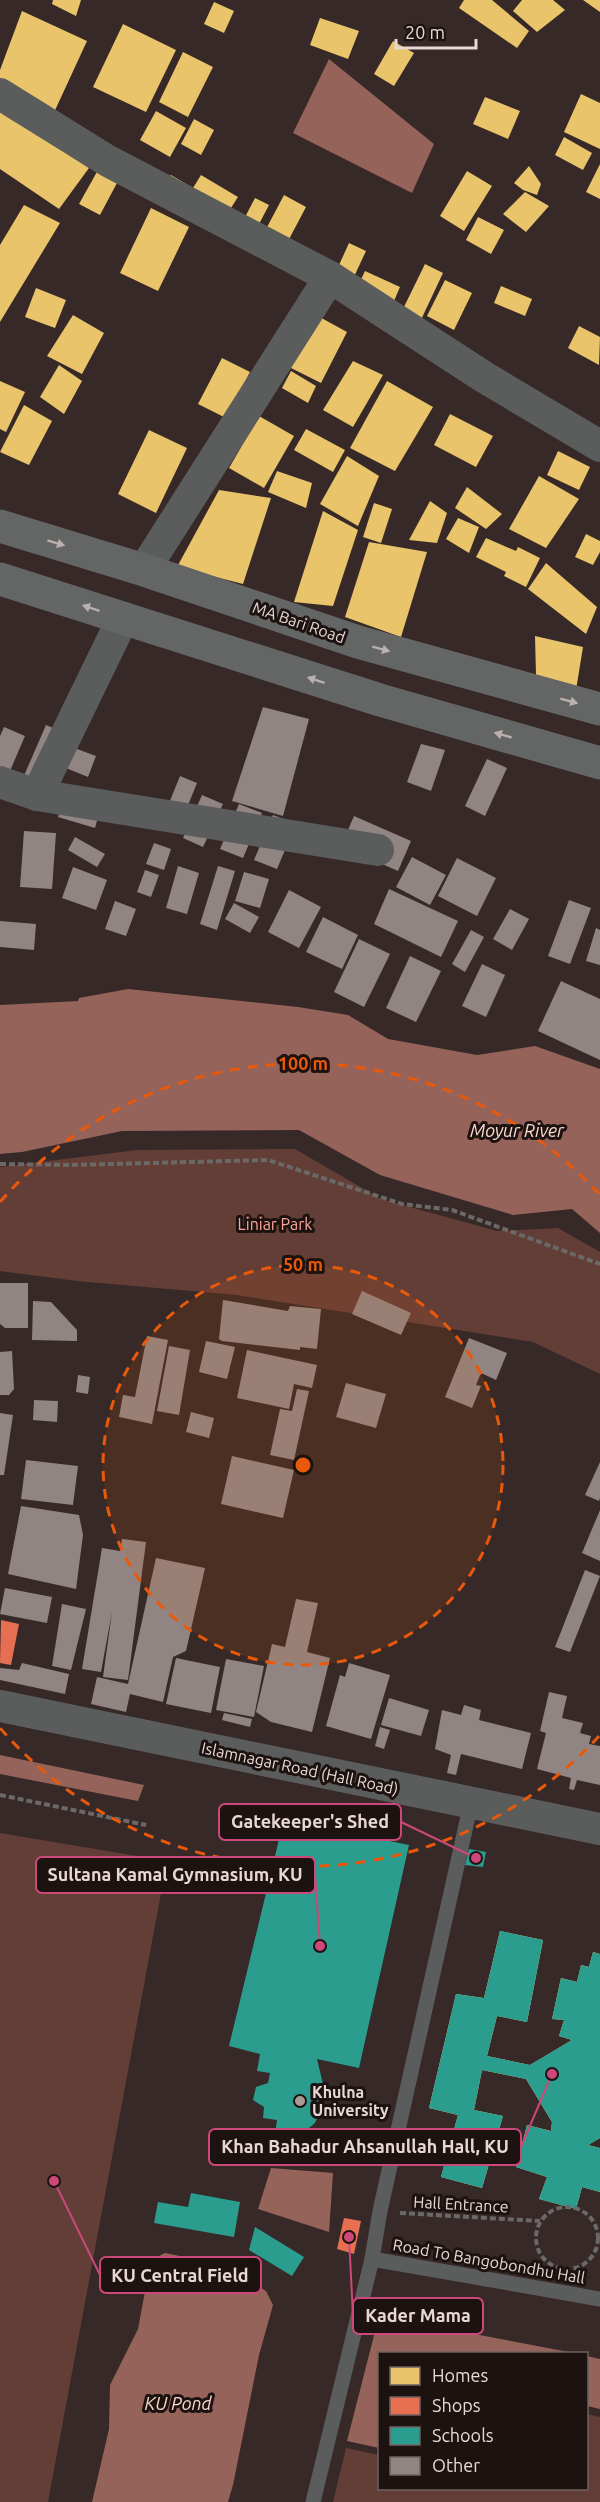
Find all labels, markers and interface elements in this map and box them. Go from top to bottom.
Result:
scale bar [396,12,476,50]
text: 20 m [405,22,445,42]
one-way arrow [47,539,65,548]
street label: MA Bari Road [250,598,348,646]
one-way arrow [82,603,100,612]
one-way arrow [372,645,390,654]
one-way arrow [307,675,325,684]
one-way arrow [560,697,578,706]
one-way arrow [494,730,512,739]
text: 100 m [278,1053,328,1073]
water label: Moyur River [470,1120,565,1140]
park label: Liniar Park [238,1215,312,1233]
text: 50 m [283,1254,323,1274]
centre of rings [293,1455,313,1475]
street label: Islamnagar Road (Hall Road) [200,1738,400,1799]
callout: Gatekeeper's Shed [219,1804,401,1840]
text: Gatekeeper's Shed [231,1811,389,1831]
callout: Sultana Kamal Gymnasium, KU [36,1857,315,1893]
text: Sultana Kamal Gymnasium, KU [47,1864,303,1884]
place label: Khulna University [312,2083,389,2119]
marker: Khulna University [293,2094,307,2108]
callout: Khan Bahadur Ahsanullah Hall, KU [209,2129,521,2165]
text: Khan Bahadur Ahsanullah Hall, KU [221,2136,509,2156]
street label: Hall Entrance [413,2193,509,2215]
street label: Road To Bangobondhu Hall [392,2235,586,2287]
callout: KU Central Field [100,2257,261,2293]
text: KU Central Field [111,2265,249,2285]
callout: Kader Mama [353,2298,483,2334]
text: Kader Mama [365,2305,471,2325]
legend [378,2352,588,2490]
text: Homes [432,2365,489,2385]
water label: KU Pond [144,2393,213,2413]
text: Shops [432,2395,481,2415]
text: Schools [432,2425,494,2445]
text: Other [432,2455,480,2475]

